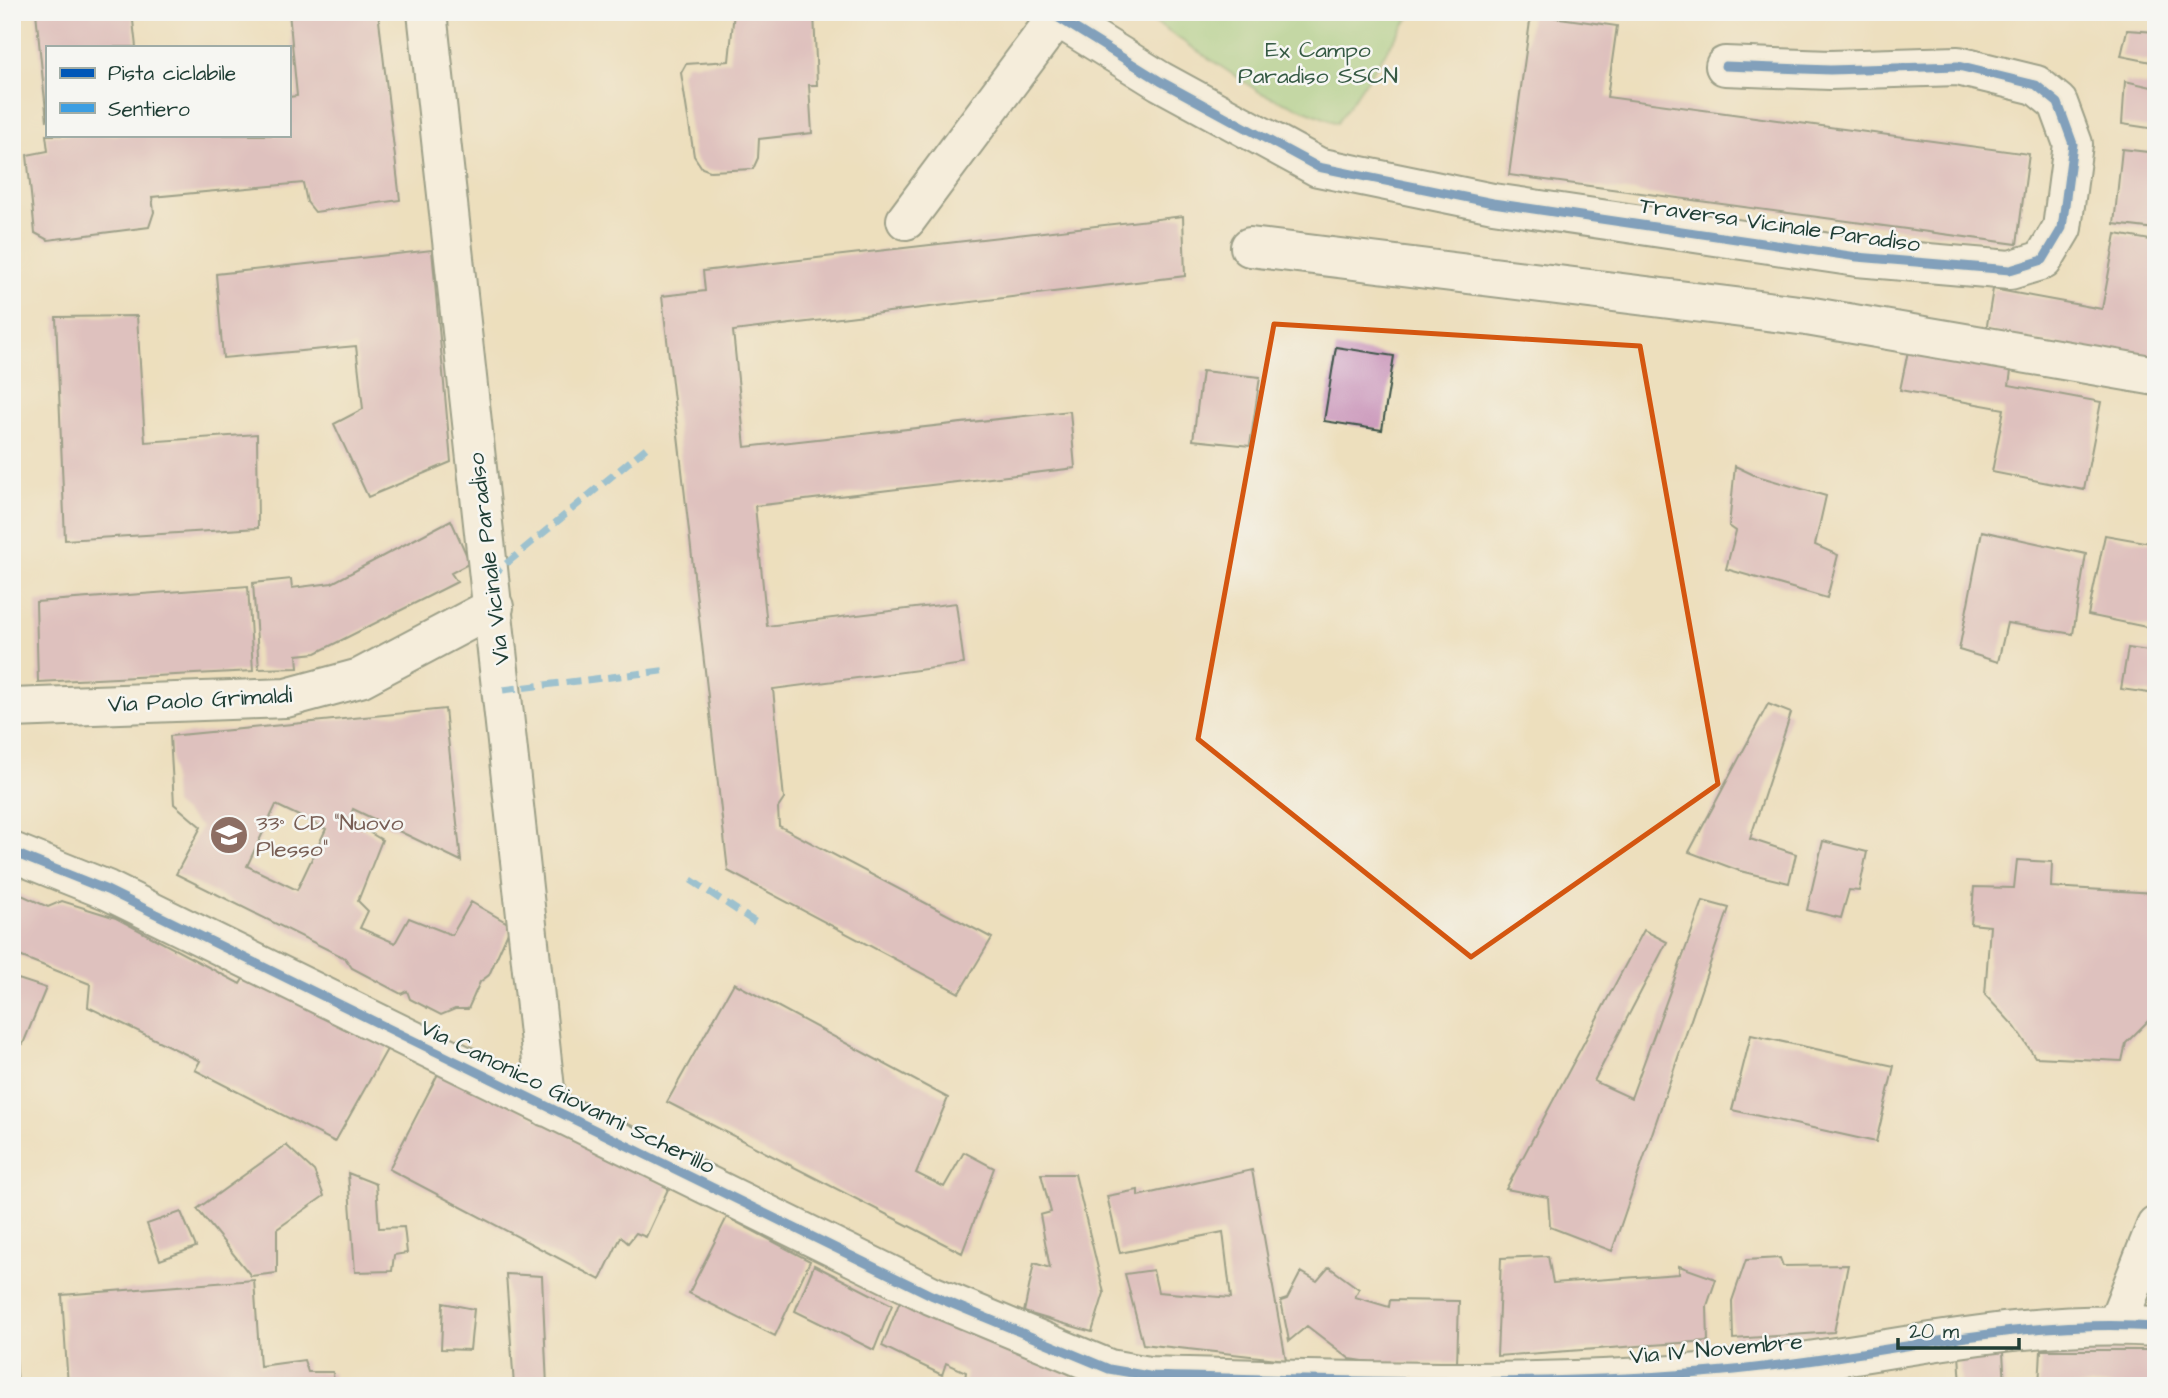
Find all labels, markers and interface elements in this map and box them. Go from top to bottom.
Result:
park label: Ex Campo Paradiso SSCN [1238,34,1398,92]
legend [46,46,290,136]
text: Pista ciclabile [108,59,236,88]
text: Sentiero [108,95,190,124]
street label: Traversa Vicinale Paradiso [1637,189,1922,261]
street label: Via Vicinale Paradiso [460,451,518,667]
street label: Via Paolo Grimaldi [107,679,294,721]
place label: 33° CD "Nuovo Plesso" [256,807,403,865]
school or university icon: 33° CD "Nuovo Plesso" [208,814,250,856]
street label: Via Canonico Giovanni Scherillo [415,1011,720,1182]
scale bar [1898,1307,2019,1351]
text: 20 m [1909,1317,1960,1346]
street label: Via IV Novembre [1628,1325,1804,1373]

